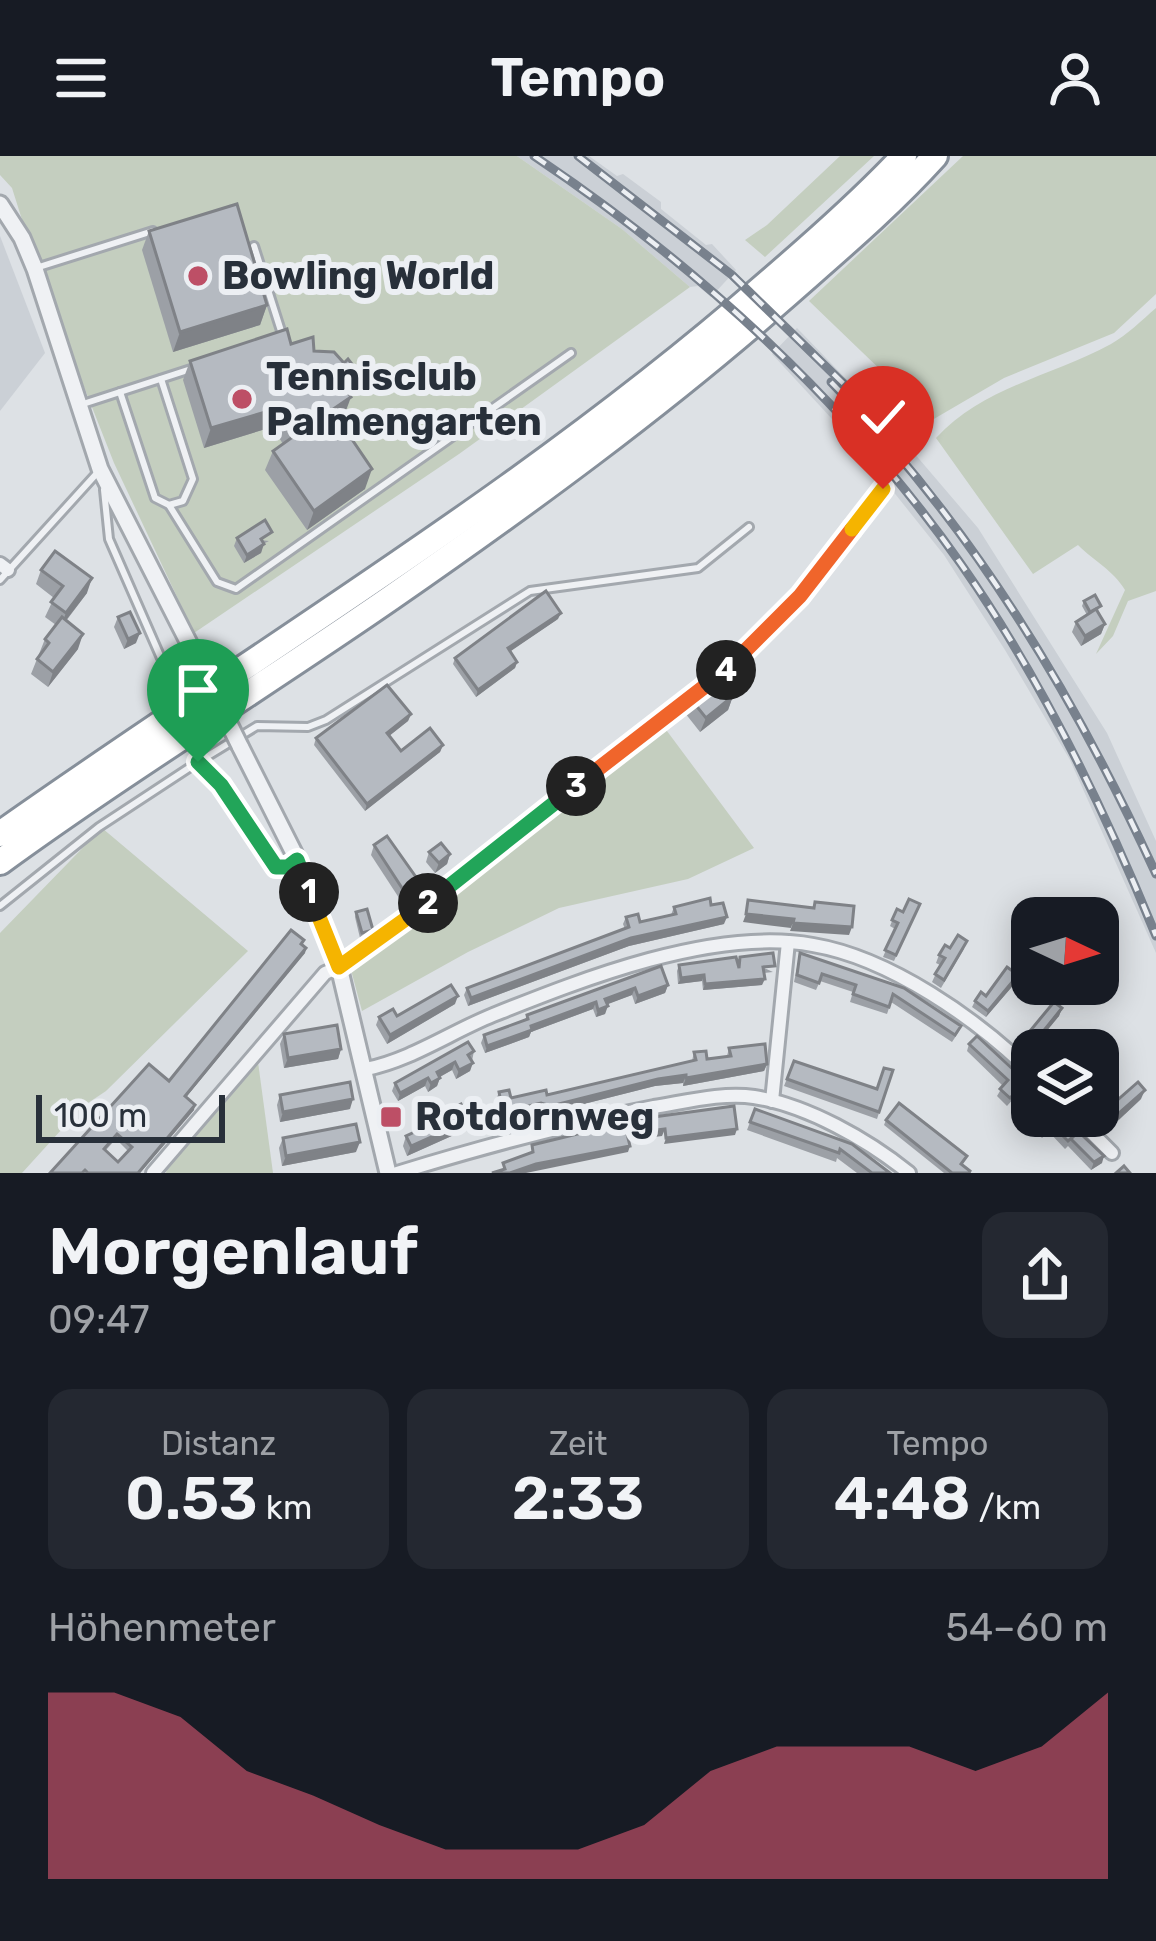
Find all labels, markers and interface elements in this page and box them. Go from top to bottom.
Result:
icon: menu [48,45,114,111]
icon: person [1042,45,1108,111]
text: Tempo [490,46,666,110]
place label: Bowling World [222,253,494,299]
marker: Bowling World [185,263,211,289]
place label: Tennisclub Palmengarten [266,354,542,445]
pin [832,366,934,489]
icon: check [850,384,916,450]
marker: Tennisclub Palmengarten [229,386,255,412]
pin [147,639,249,762]
pin: 4 [696,640,756,700]
text: 4 [715,650,737,689]
icon: arrive [165,657,231,723]
pin: 3 [546,756,606,816]
text: 3 [565,766,587,805]
pin: 1 [279,862,339,922]
text: 1 [301,872,317,911]
pin: 2 [398,873,458,933]
text: 2 [417,883,439,922]
north arrow [1011,897,1119,1005]
map controls [1011,897,1119,1137]
button: layers [1011,1029,1119,1137]
scale bar [36,1089,225,1142]
place label: Rotdornweg [415,1094,654,1140]
text: 100 m [54,1096,147,1135]
marker: Rotdornweg [378,1104,404,1130]
text: Morgenlauf [48,1212,418,1291]
button: share [982,1212,1108,1338]
text: 09:47 [48,1297,149,1343]
text: Distanz [161,1424,276,1463]
text: Zeit [549,1424,607,1463]
text: Tempo [886,1424,989,1463]
text: 0.53 [125,1463,258,1534]
text: 2:33 [512,1463,644,1534]
text: 4:48 [834,1463,971,1534]
text: km [258,1488,312,1527]
text: /km [971,1488,1041,1527]
text: Höhenmeter [48,1605,276,1651]
text: 54–60 m [946,1605,1108,1651]

